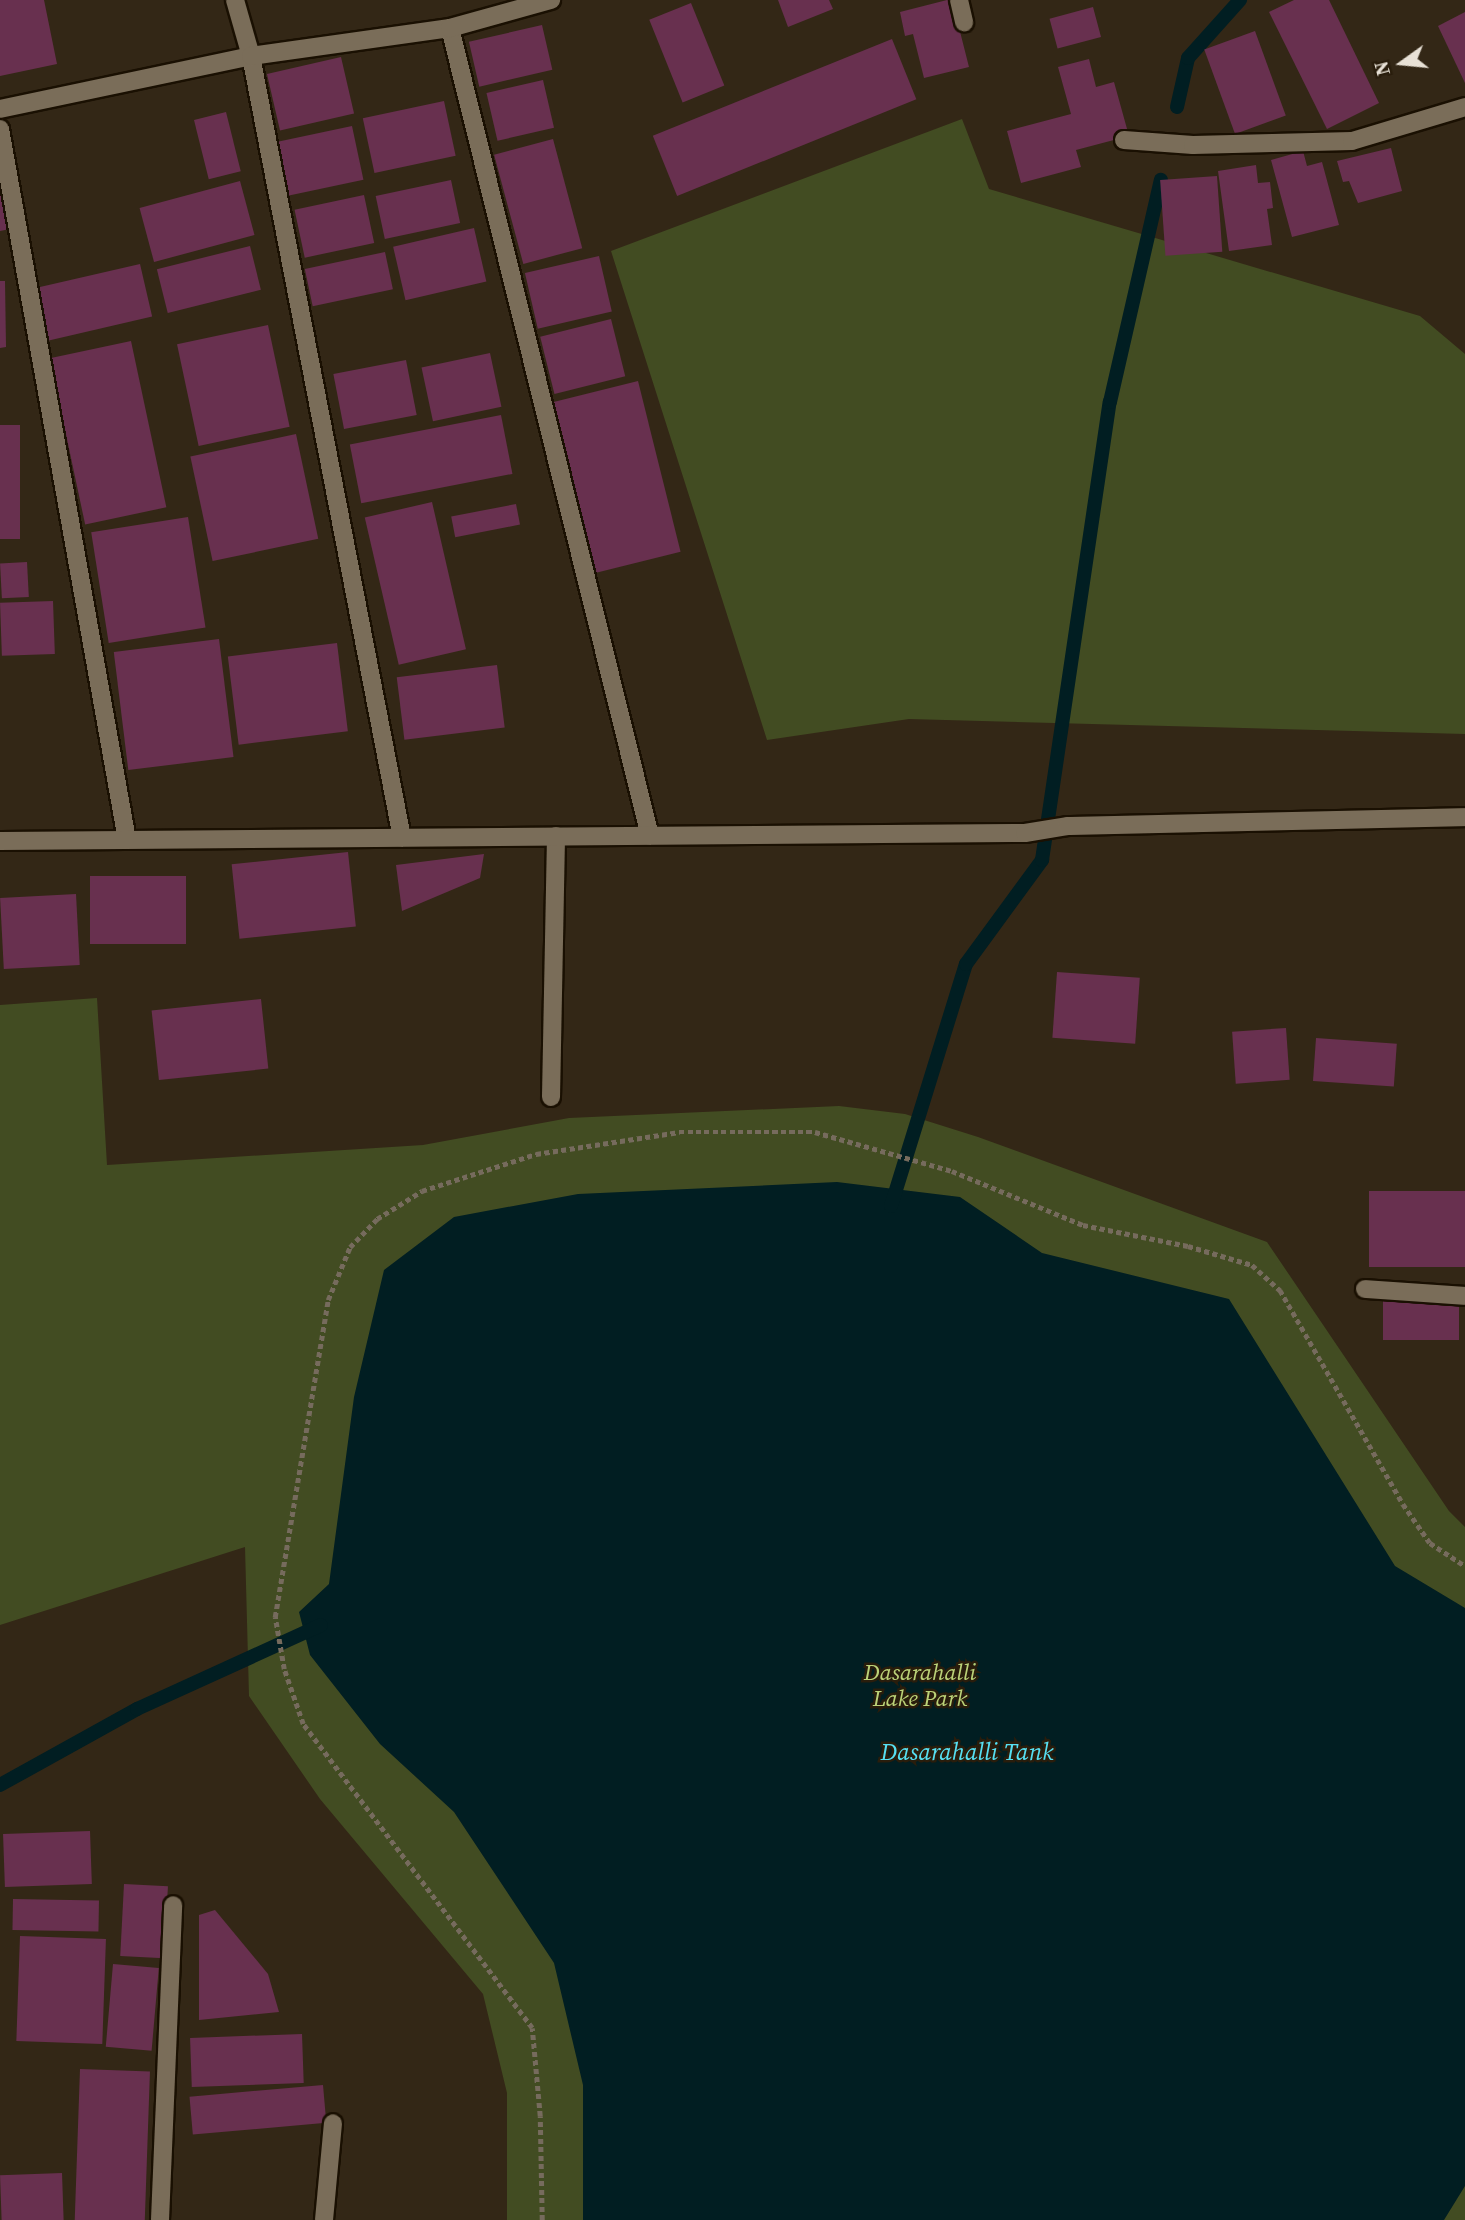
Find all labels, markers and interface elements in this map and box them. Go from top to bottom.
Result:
north arrow [1367,28,1437,98]
text: N [1367,58,1396,78]
park label: Dasarahalli Lake Park [864,1658,976,1712]
water label: Dasarahalli Tank [881,1738,1053,1766]

